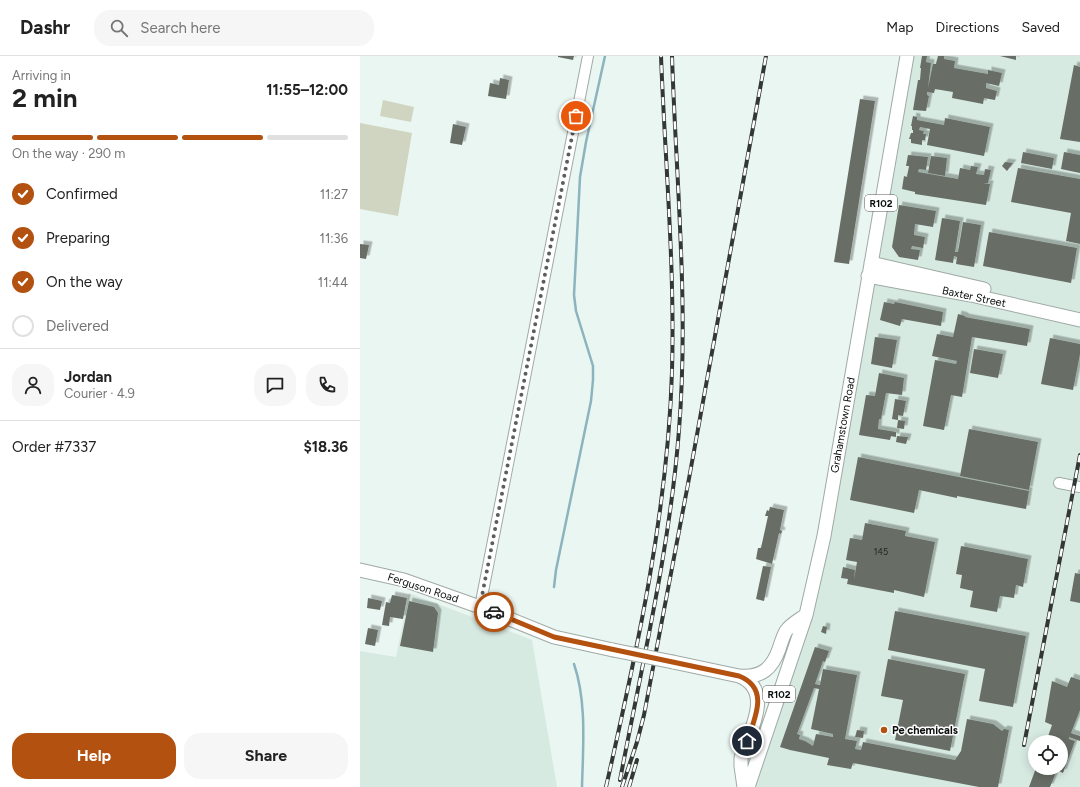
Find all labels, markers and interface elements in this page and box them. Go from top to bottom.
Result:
search box [94,10,374,46]
text: Dashr [20,16,70,39]
icon: search [108,17,130,39]
text: Search here [140,19,220,37]
text: Map [886,19,914,36]
text: Directions [936,19,999,36]
text: Saved [1021,19,1060,36]
text: Arriving in [12,68,71,83]
text: 11:55–12:00 [266,81,348,99]
text: 2 min [12,82,78,114]
pin [559,99,593,133]
icon: bag [565,105,587,127]
text: On the way · 290 m [12,146,125,161]
icon: check [12,183,34,205]
text: Confirmed [46,185,118,203]
text: 11:27 [320,187,348,202]
road number: R102 [865,195,897,211]
icon: check [12,227,34,249]
text: Preparing [46,229,110,247]
text: 11:36 [320,231,348,246]
icon: check [12,271,34,293]
text: On the way [46,273,123,291]
text: 11:44 [318,275,348,290]
street label: Baxter Street [941,284,1007,310]
text: Delivered [46,317,109,335]
button: person [12,364,54,406]
button: chat [254,364,296,406]
button: phone [306,364,348,406]
text: Jordan [64,368,112,386]
street label: Grahamstown Road [828,376,858,474]
text: Courier · 4.9 [64,386,135,401]
text: Order #7337 [12,438,96,456]
text: $18.36 [303,438,348,456]
house number: 145 [874,546,888,557]
street label: Ferguson Road [386,570,460,606]
courier [474,592,514,632]
icon: car [483,601,505,623]
road number: R102 [763,686,795,702]
pin [730,724,764,758]
place label: Pe chemicals [892,724,958,737]
marker: Pe chemicals [879,725,889,735]
icon: home [736,730,758,752]
button: Help [12,733,176,779]
button: Share [184,733,348,779]
map controls [1028,735,1068,775]
button: locate [1028,735,1068,775]

